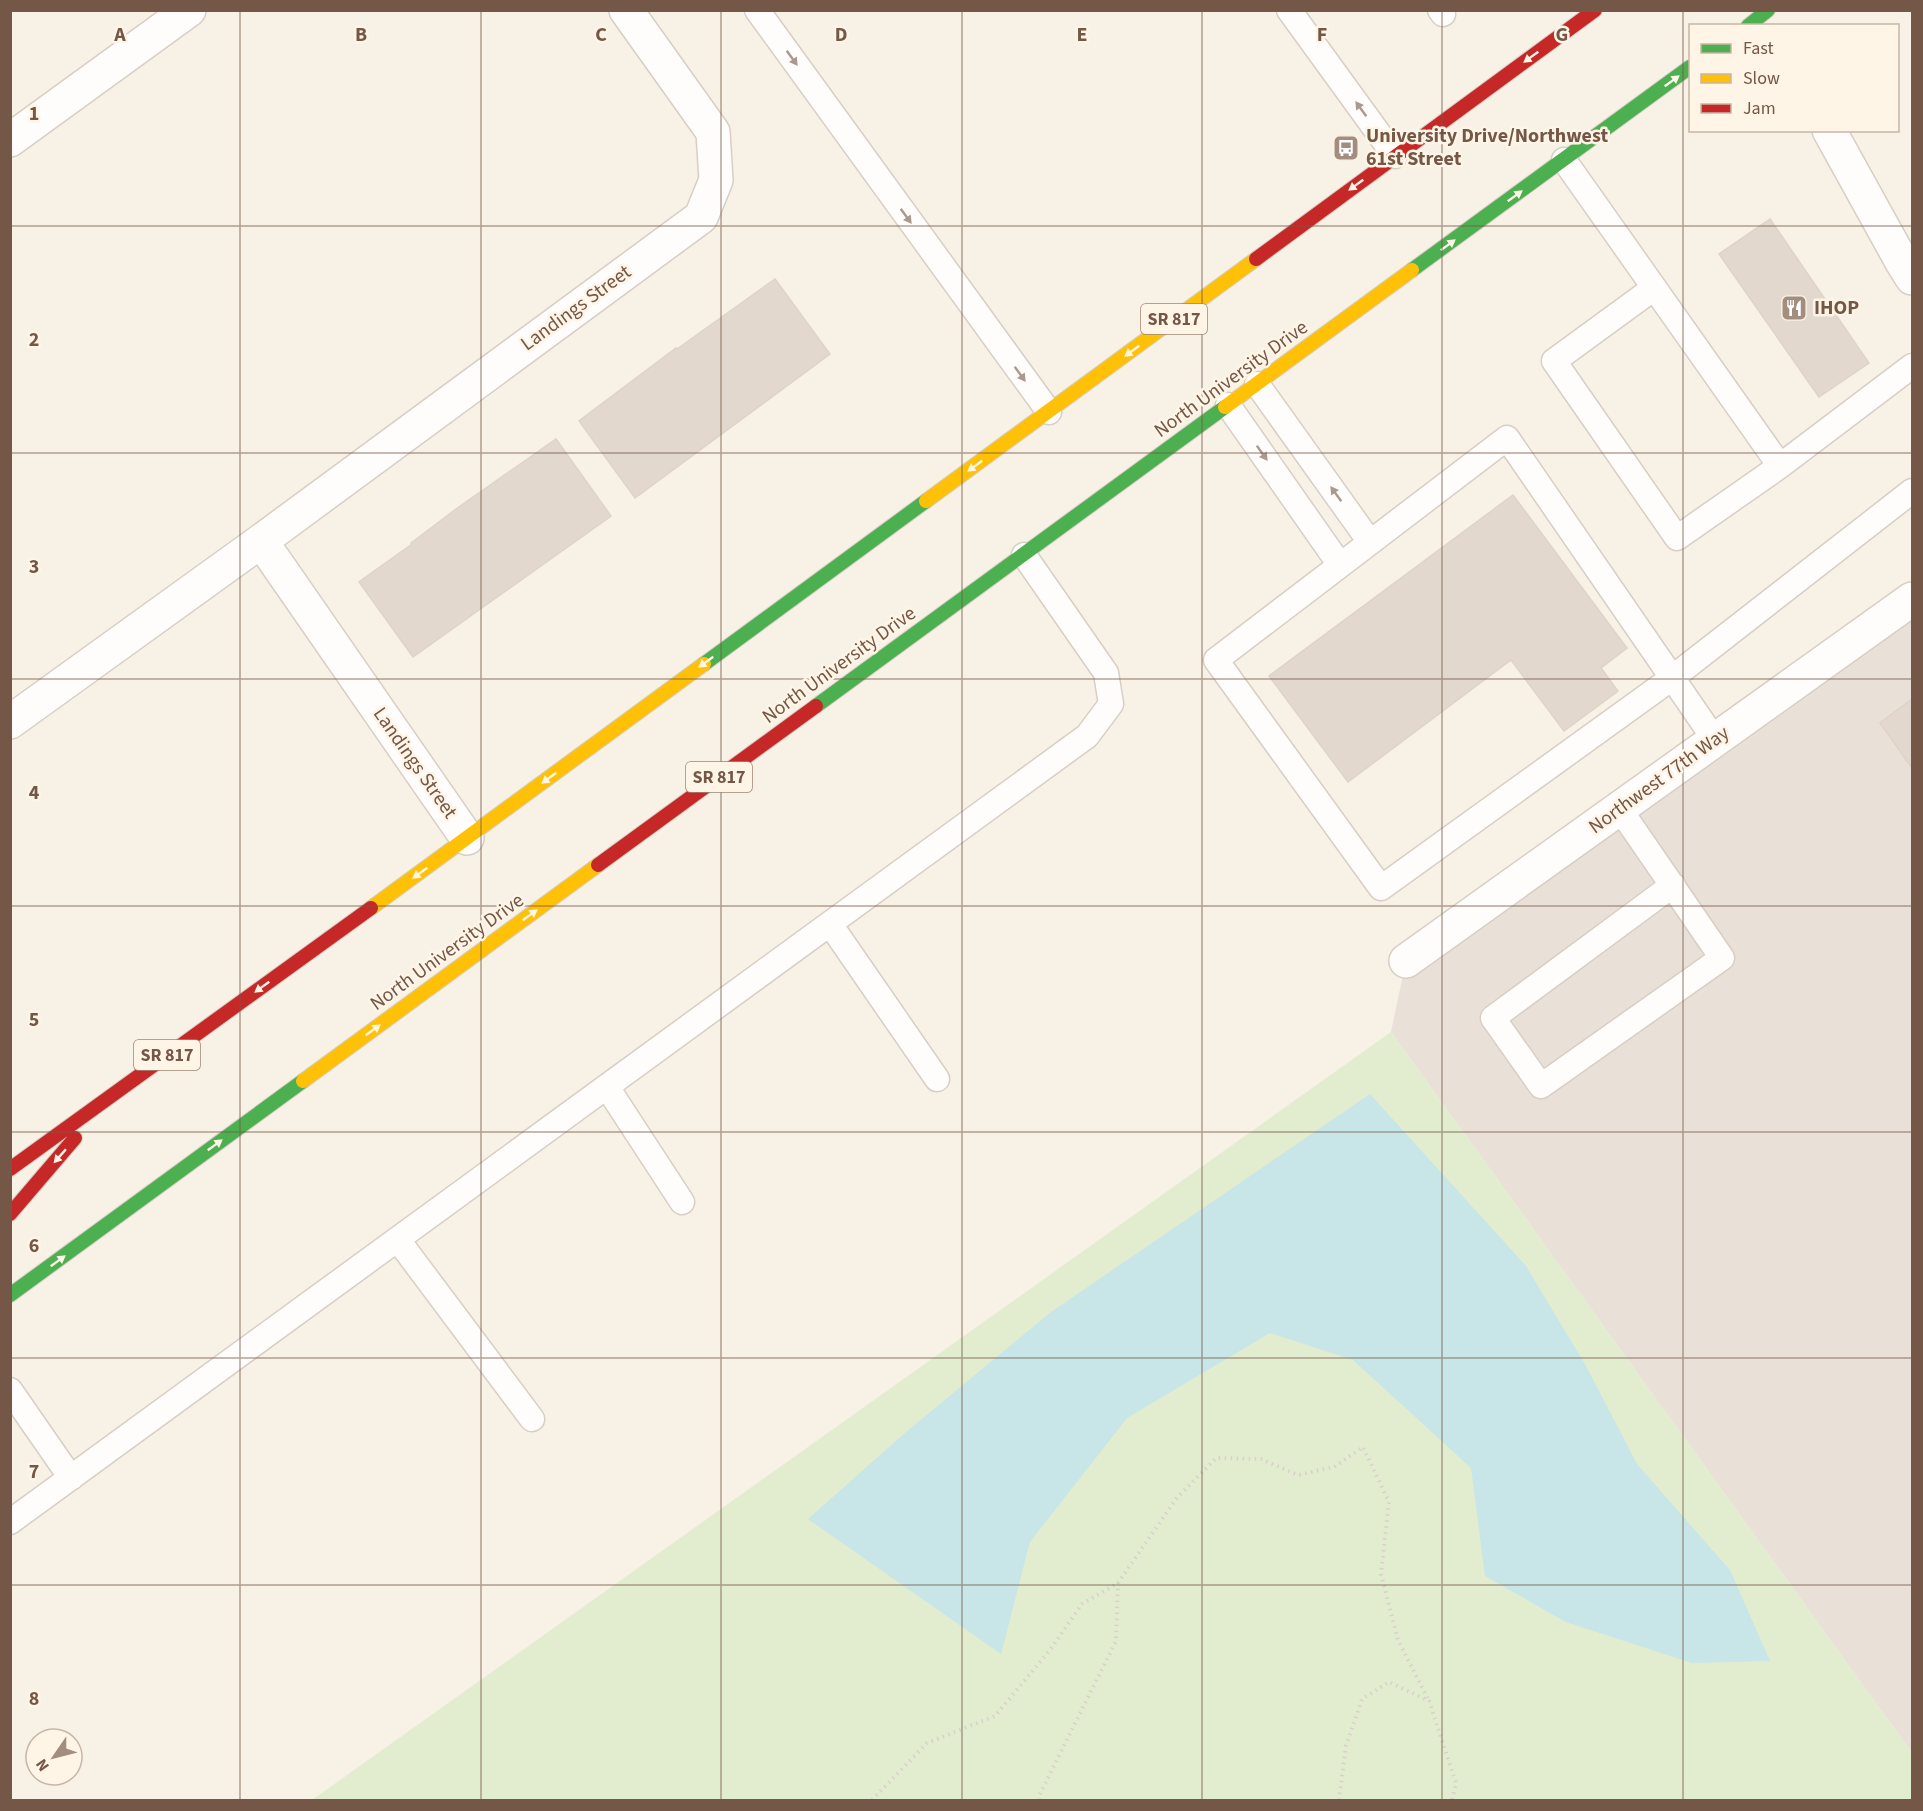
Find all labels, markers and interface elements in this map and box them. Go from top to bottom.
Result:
text: A [113,21,126,49]
text: B [355,21,367,49]
text: C [595,21,607,49]
text: D [835,21,847,49]
text: E [1077,21,1087,49]
text: F [1317,21,1327,49]
text: G [1556,21,1568,49]
legend [1689,24,1899,132]
text: Fast [1743,36,1774,61]
one-way arrow [785,50,797,65]
one-way arrow [1523,51,1539,63]
text: Slow [1743,66,1780,91]
one-way arrow [1665,75,1680,87]
text: Jam [1743,96,1776,121]
text: 1 [29,100,39,128]
one-way arrow [1355,101,1367,117]
place label: University Drive/Northwest 61st Street [1366,122,1608,173]
bus stop icon: University Drive/Northwest 61st Street [1331,133,1361,163]
one-way arrow [1349,178,1364,190]
one-way arrow [1506,190,1522,202]
one-way arrow [900,207,912,223]
one-way arrow [1441,239,1456,251]
street label: Landings Street [515,258,637,358]
restaurant icon: IHOP [1779,293,1809,323]
place label: IHOP [1814,294,1859,322]
road number: SR 817 [1141,304,1207,334]
street label: North University Drive [1148,314,1314,444]
text: 2 [29,326,39,354]
one-way arrow [1125,344,1140,356]
one-way arrow [1014,366,1026,381]
one-way arrow [1256,445,1267,461]
one-way arrow [967,460,983,472]
one-way arrow [1330,487,1342,503]
text: 3 [29,553,39,581]
street label: North University Drive [756,600,922,730]
one-way arrow [698,656,714,668]
street label: Landings Street [366,702,464,825]
street label: Northwest 77th Way [1583,719,1736,841]
road number: SR 817 [686,762,752,792]
one-way arrow [541,772,557,784]
text: 4 [29,779,40,807]
one-way arrow [412,866,427,878]
street label: North University Drive [364,887,530,1017]
one-way arrow [523,910,538,922]
one-way arrow [254,981,270,993]
text: 5 [29,1006,39,1034]
one-way arrow [365,1025,380,1037]
road number: SR 817 [134,1040,200,1070]
one-way arrow [208,1140,223,1152]
one-way arrow [53,1148,66,1164]
text: 6 [29,1232,39,1260]
one-way arrow [50,1255,65,1267]
text: 7 [29,1458,39,1486]
text: 8 [29,1685,39,1713]
north arrow [24,1727,84,1787]
text: N [30,1754,55,1776]

